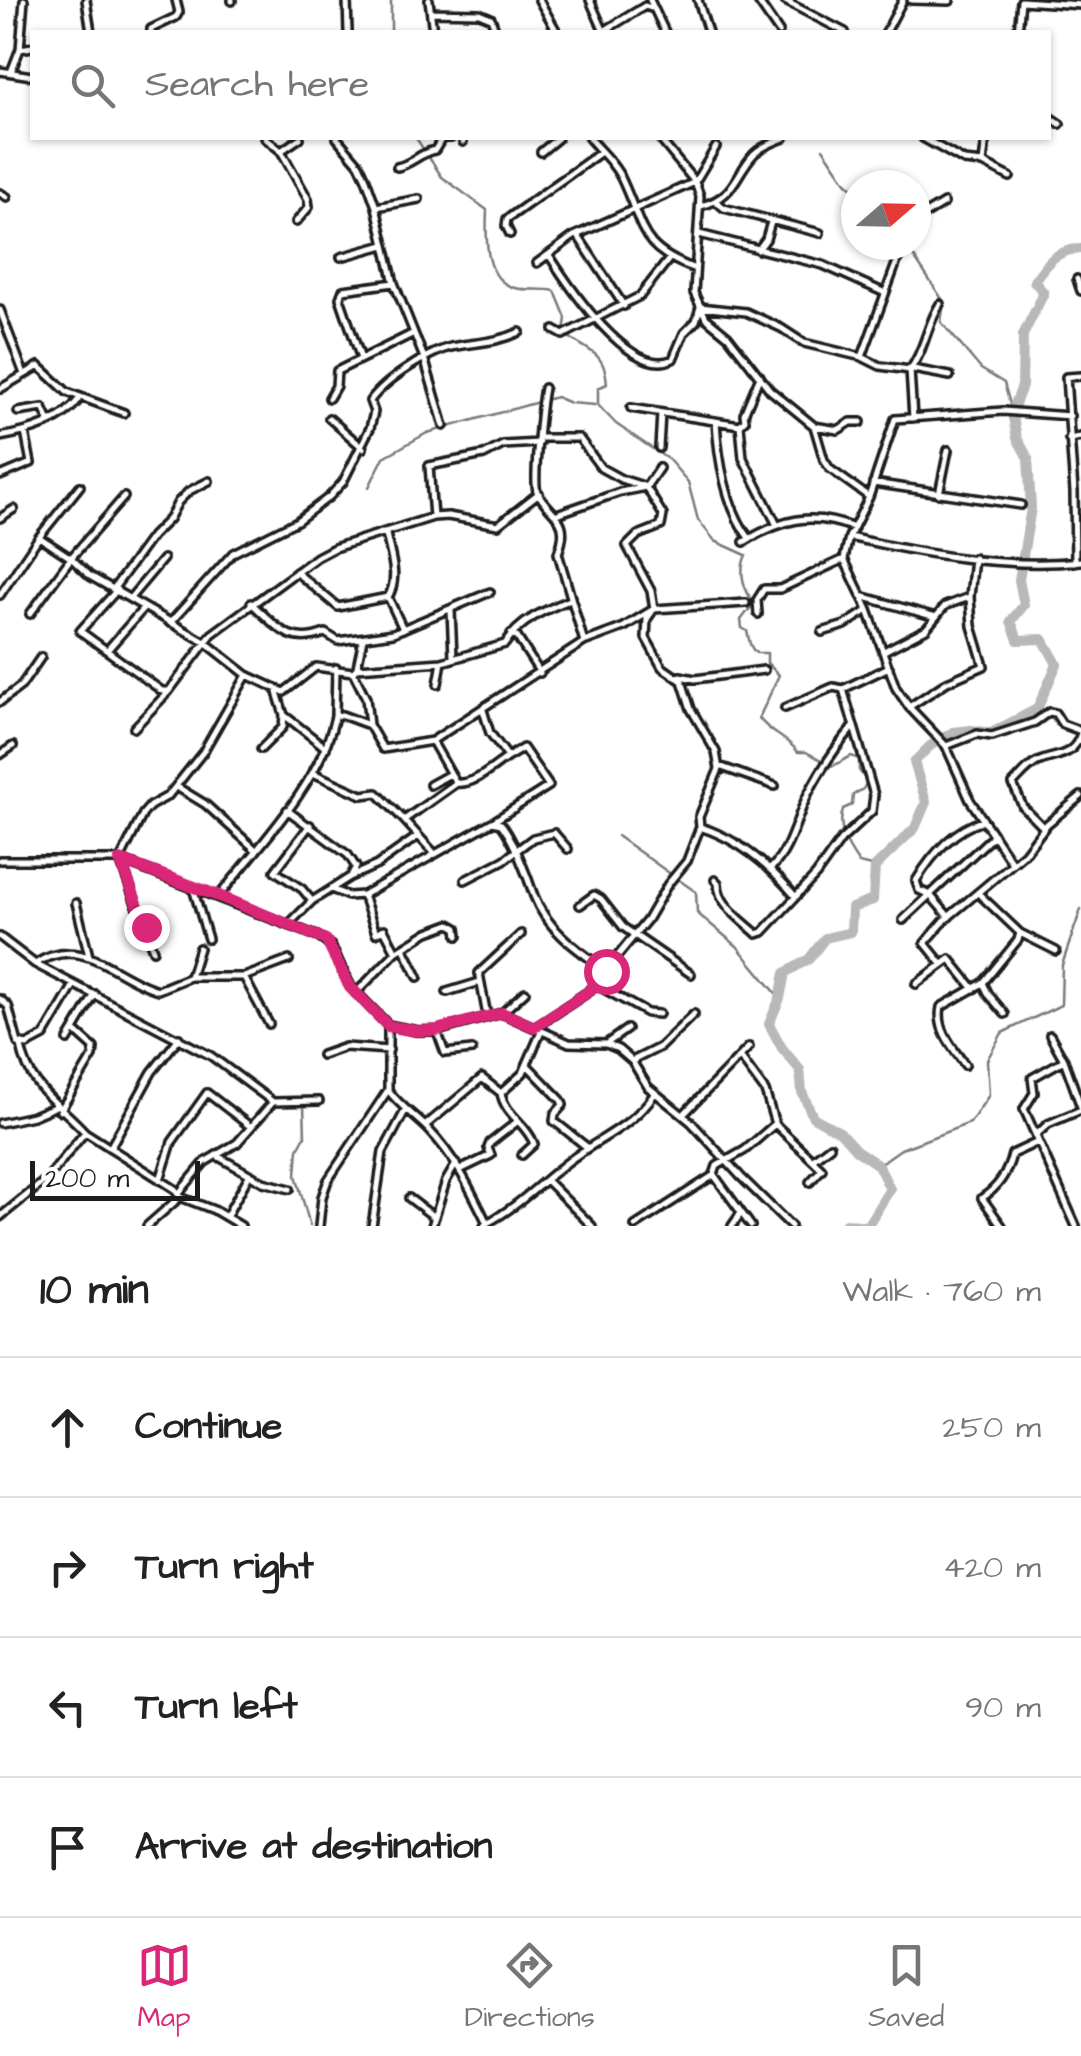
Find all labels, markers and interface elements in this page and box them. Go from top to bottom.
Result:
search box [30,30,1051,140]
icon: search [65,58,120,113]
text: Search here [145,59,369,111]
north arrow [841,170,931,260]
route end [124,905,170,951]
route start [584,949,630,995]
scale bar [30,1156,200,1200]
text: 200 m [45,1159,129,1198]
text: 10 min [40,1262,149,1320]
text: Walk · 760 m [842,1269,1041,1314]
icon: ahead [40,1400,95,1455]
text: Continue [135,1401,282,1453]
text: 250 m [942,1405,1041,1450]
icon: right [40,1540,95,1595]
text: Turn right [135,1541,314,1593]
text: 420 m [943,1545,1041,1590]
icon: left [40,1680,95,1735]
text: Turn left [135,1681,298,1733]
text: 90 m [965,1685,1041,1730]
icon: arrive [40,1820,95,1875]
text: Arrive at destination [135,1821,492,1873]
tab: Map [137,1938,192,2037]
tab: Directions [465,1938,595,2037]
tab: Saved [868,1938,944,2037]

